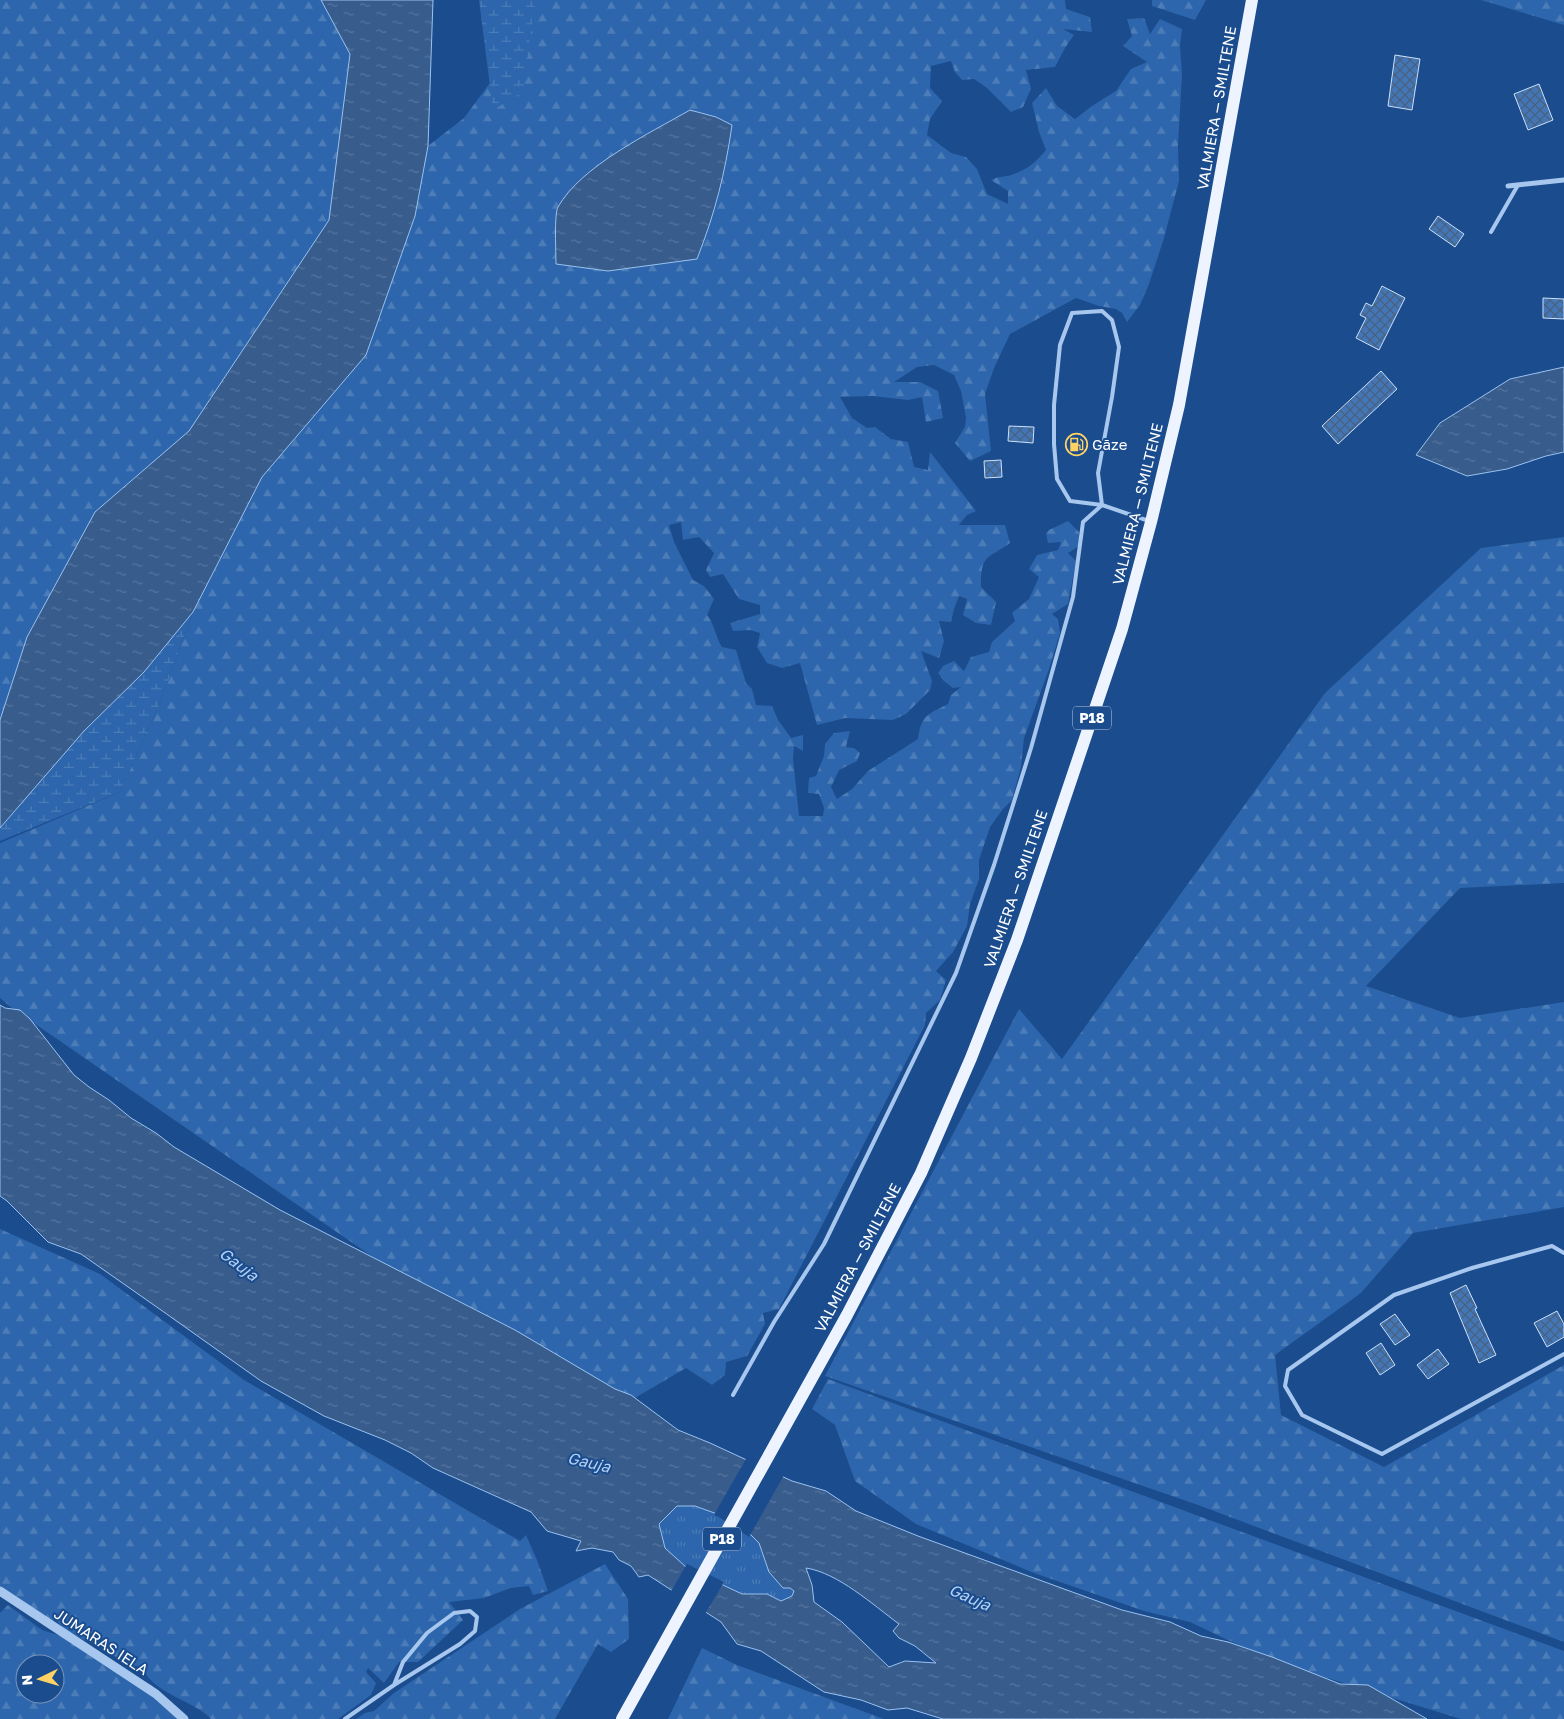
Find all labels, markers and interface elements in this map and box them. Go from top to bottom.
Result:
street label: VALMIERA — SMILTENE [1193,24,1239,191]
street label: VALMIERA — SMILTENE [1108,421,1166,587]
fuel station icon: Gāze [1064,433,1088,457]
place label: Gāze [1092,435,1128,453]
road number: P18 [1073,706,1111,730]
street label: VALMIERA — SMILTENE [979,807,1051,970]
street label: VALMIERA — SMILTENE [810,1180,904,1335]
water label: Gauja [216,1243,263,1286]
water label: Gauja [566,1447,613,1477]
road number: P18 [703,1528,741,1550]
water label: Gauja [946,1579,995,1615]
street label: JUMARAS IELA [51,1604,152,1678]
north arrow [15,1654,65,1704]
text: N [18,1674,35,1686]

